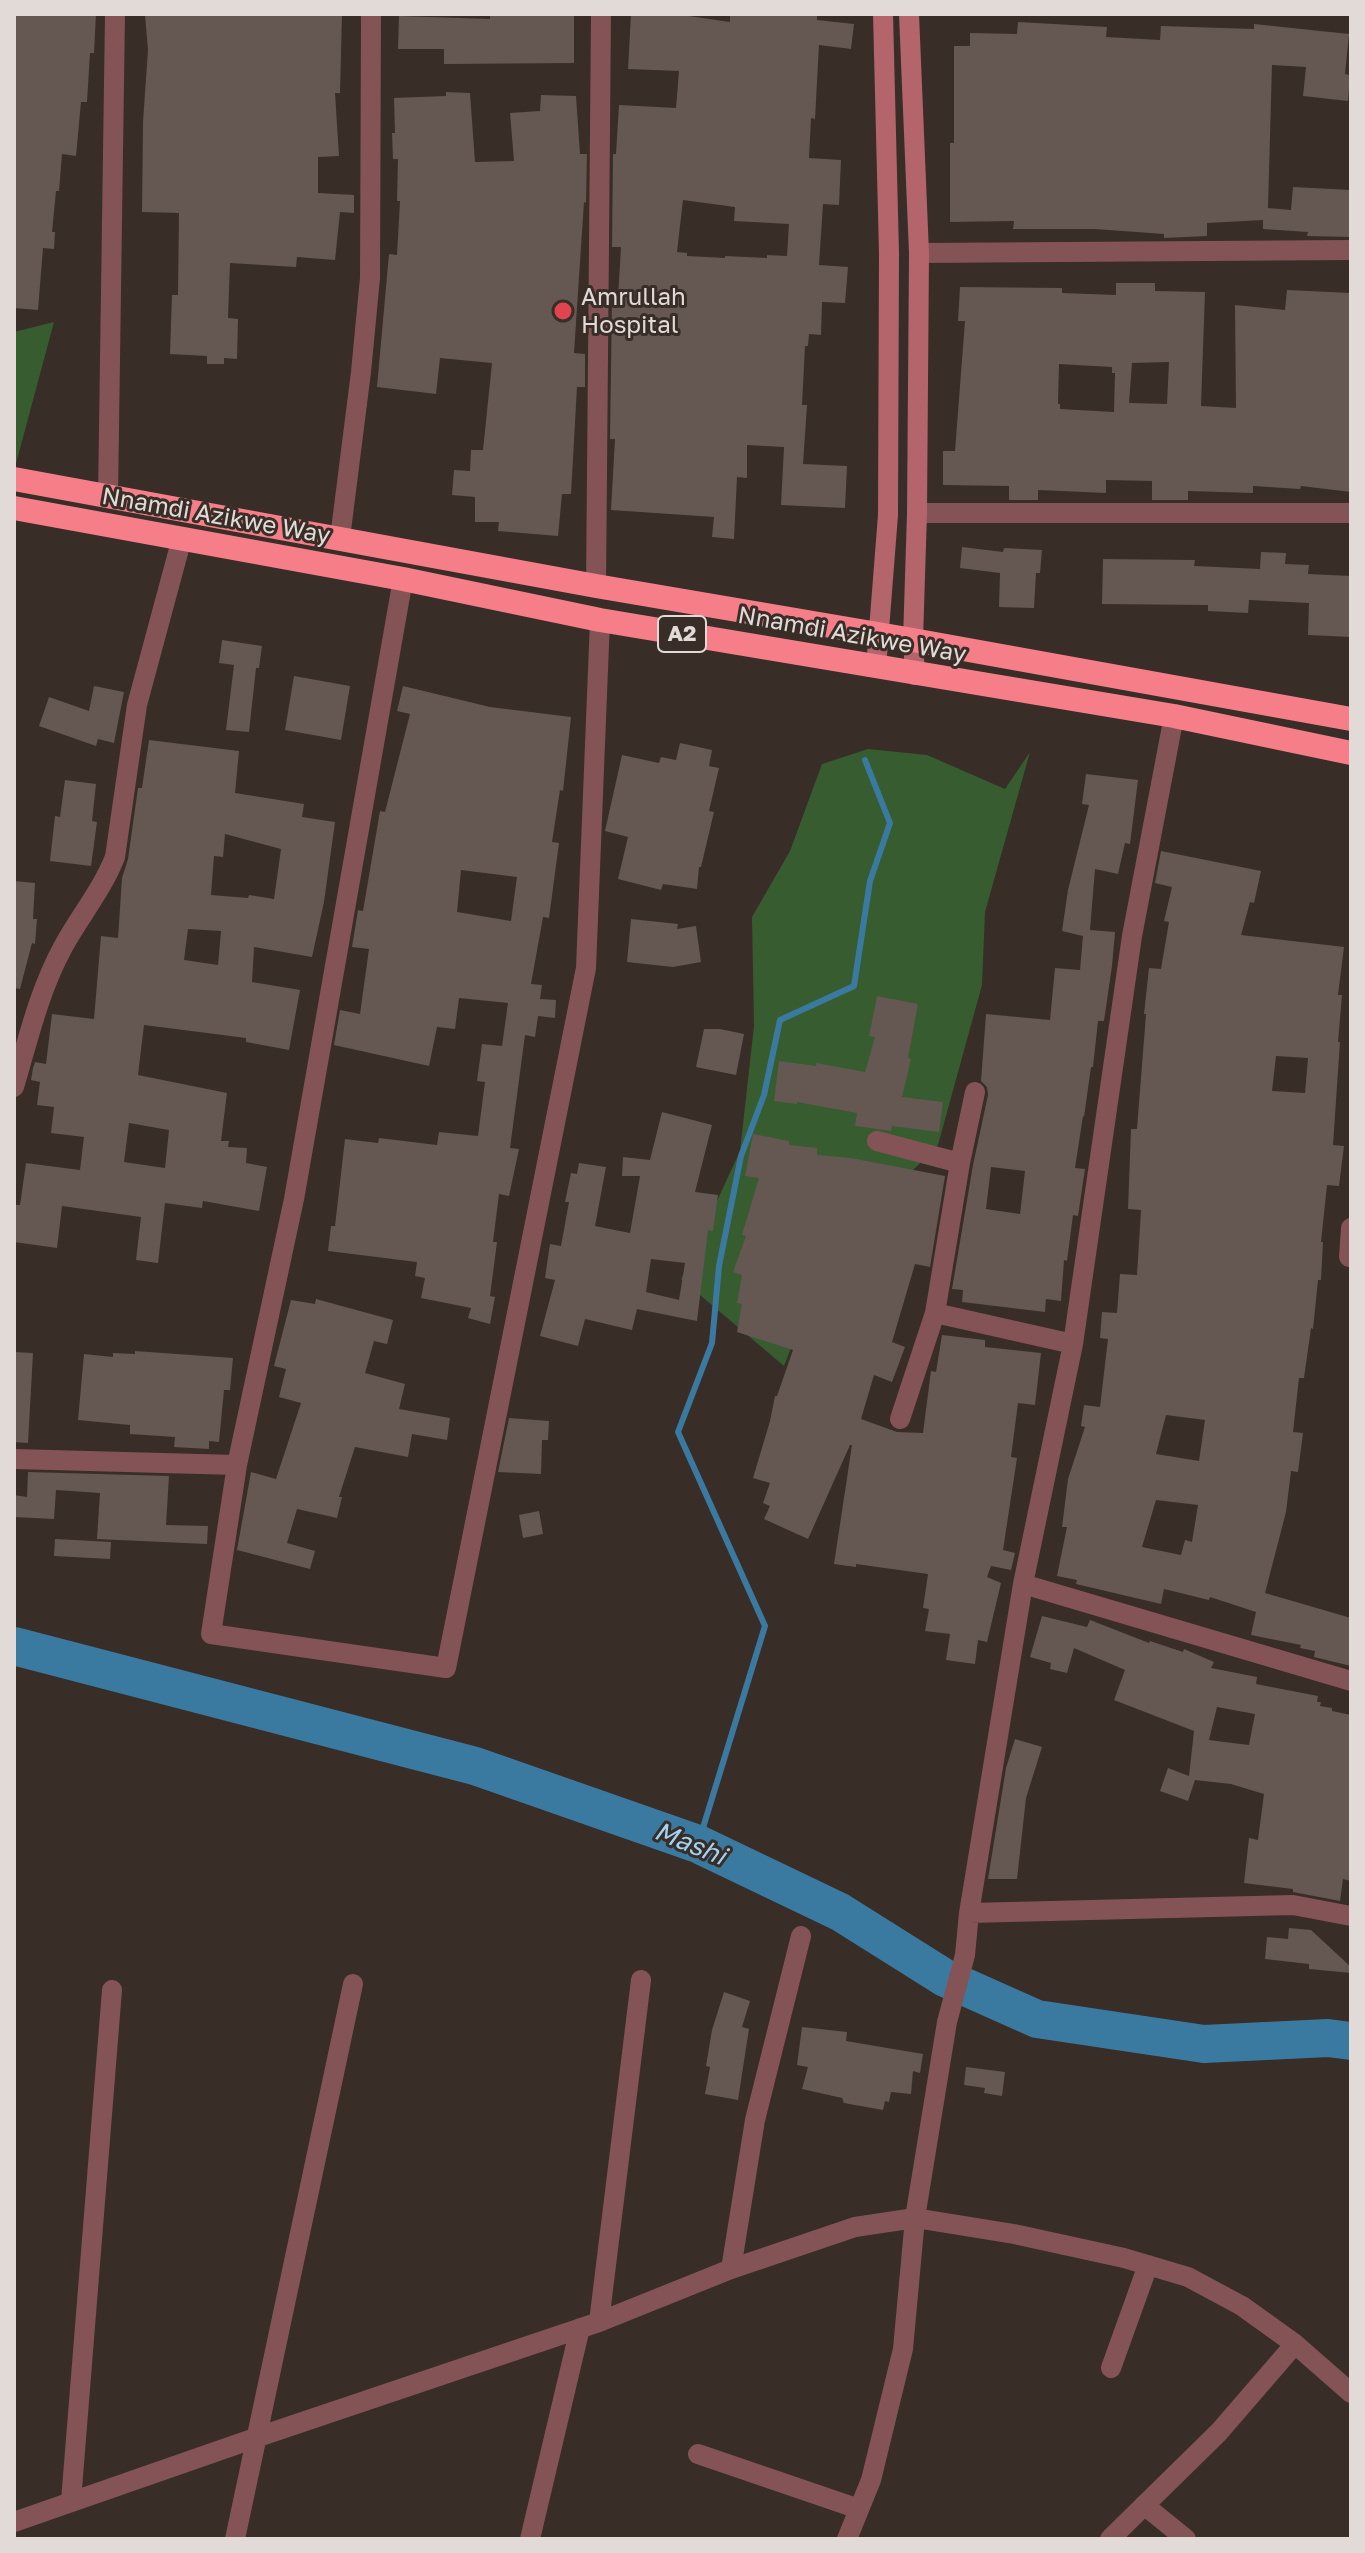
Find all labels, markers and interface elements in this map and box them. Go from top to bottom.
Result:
place label: Amrullah Hospital [581,283,686,339]
marker: Amrullah Hospital [552,300,574,322]
street label: Nnamdi Azikwe Way [100,482,332,550]
street label: Nnamdi Azikwe Way [736,601,968,669]
road number: A2 [658,616,706,652]
water label: Mashi [650,1816,730,1872]

